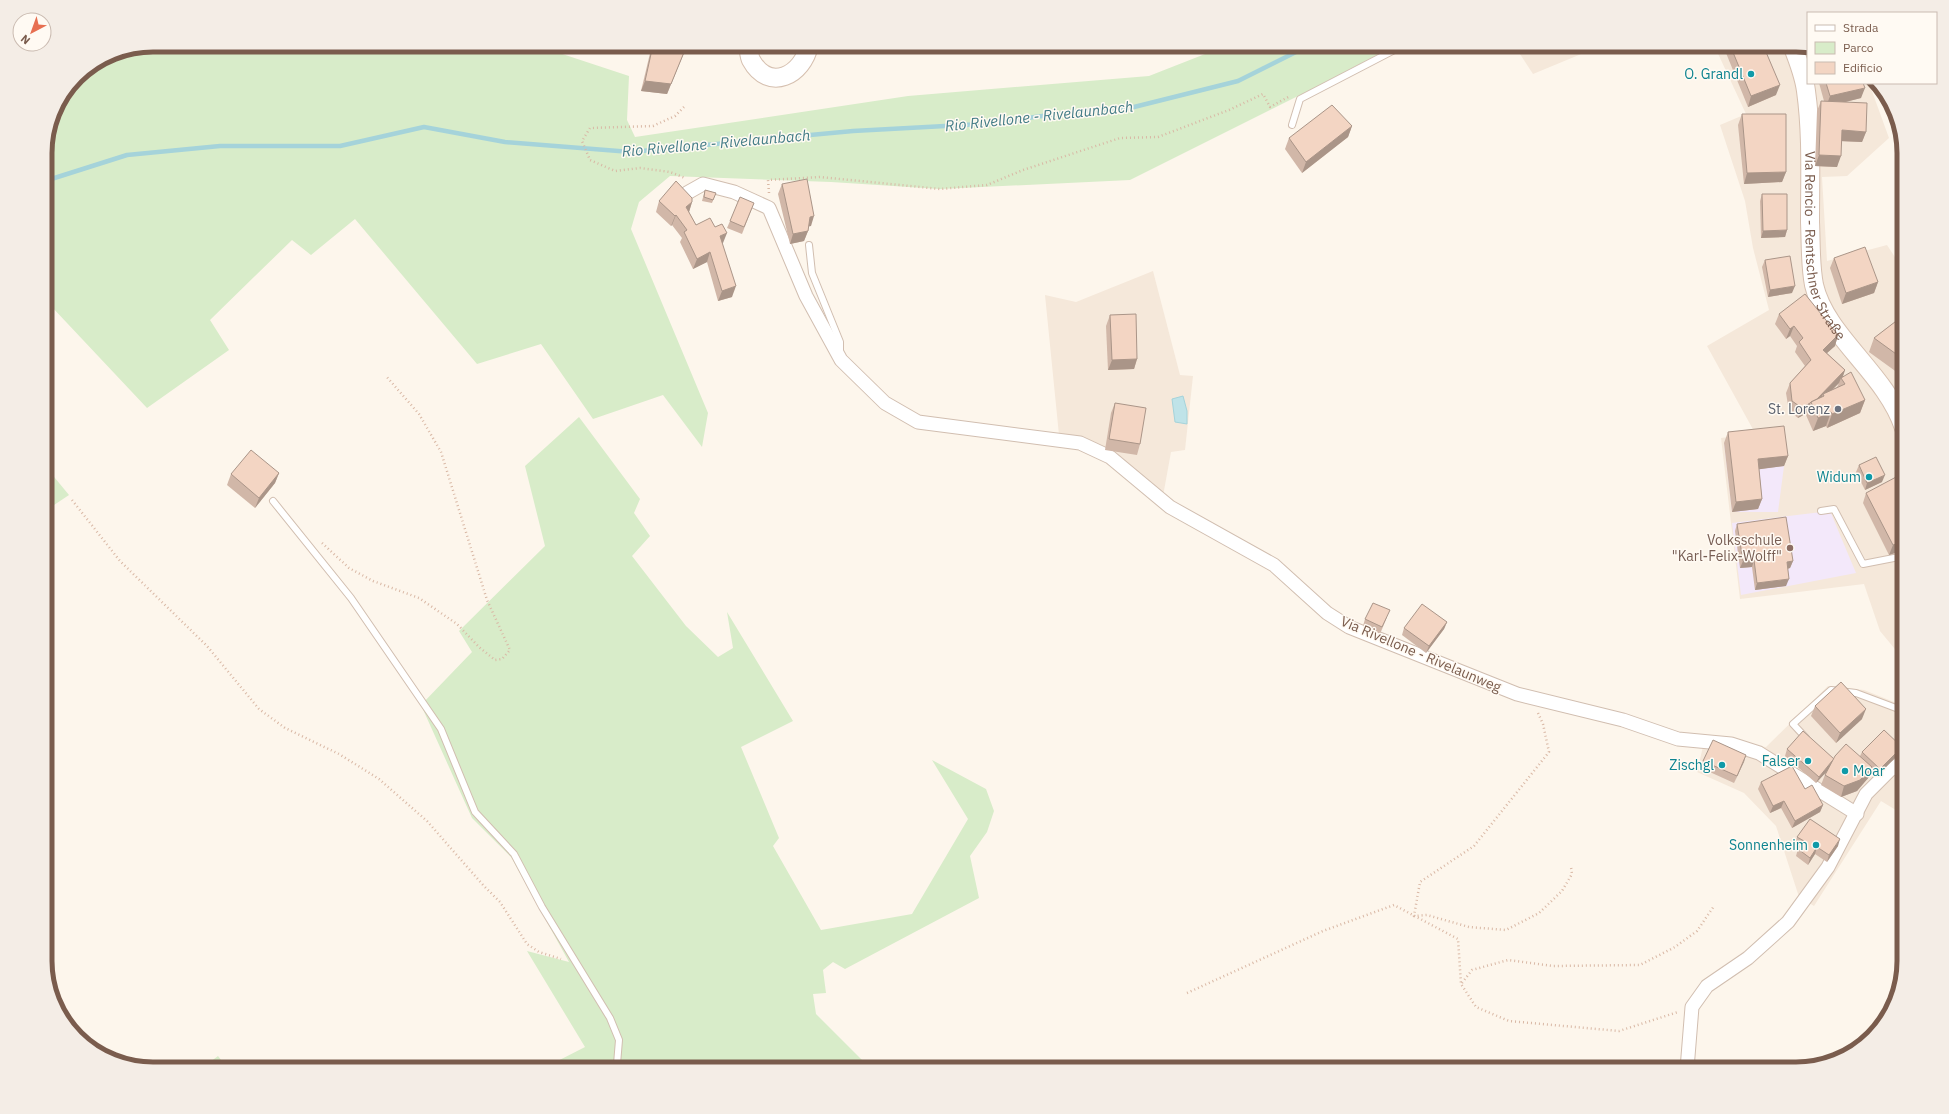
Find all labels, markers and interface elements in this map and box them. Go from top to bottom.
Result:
north arrow [12,12,52,52]
legend [1807,12,1937,84]
text: Strada [1843,20,1879,35]
text: N [18,32,33,47]
text: Parco [1843,40,1874,55]
text: Edificio [1843,60,1883,75]
place label: O. Grandl [1684,65,1743,83]
marker: O. Grandl [1746,69,1756,79]
water label: Rio Rivellone - Rivelaunbach [944,97,1134,135]
water label: Rio Rivellone - Rivelaunbach [621,125,811,161]
street label: Via Rencio - Rentschner Straße [1801,151,1850,344]
place label: St. Lorenz [1768,400,1831,418]
marker: St. Lorenz [1833,404,1843,414]
place label: Widum [1817,468,1861,486]
marker: Widum [1864,472,1874,482]
place label: Volksschule "Karl-Felix-Wolff" [1672,531,1782,565]
marker: Volksschule "Karl-Felix-Wolff" [1785,543,1795,553]
street label: Via Rivellone - Rivelaunweg [1338,612,1505,696]
place label: Falser [1762,752,1800,770]
place label: Zischgl [1669,756,1714,774]
marker: Falser [1803,756,1813,766]
marker: Zischgl [1717,760,1727,770]
place label: Moar [1853,762,1885,780]
marker: Moar [1840,766,1850,776]
place label: Sonnenheim [1729,836,1808,854]
marker: Sonnenheim [1811,840,1821,850]

